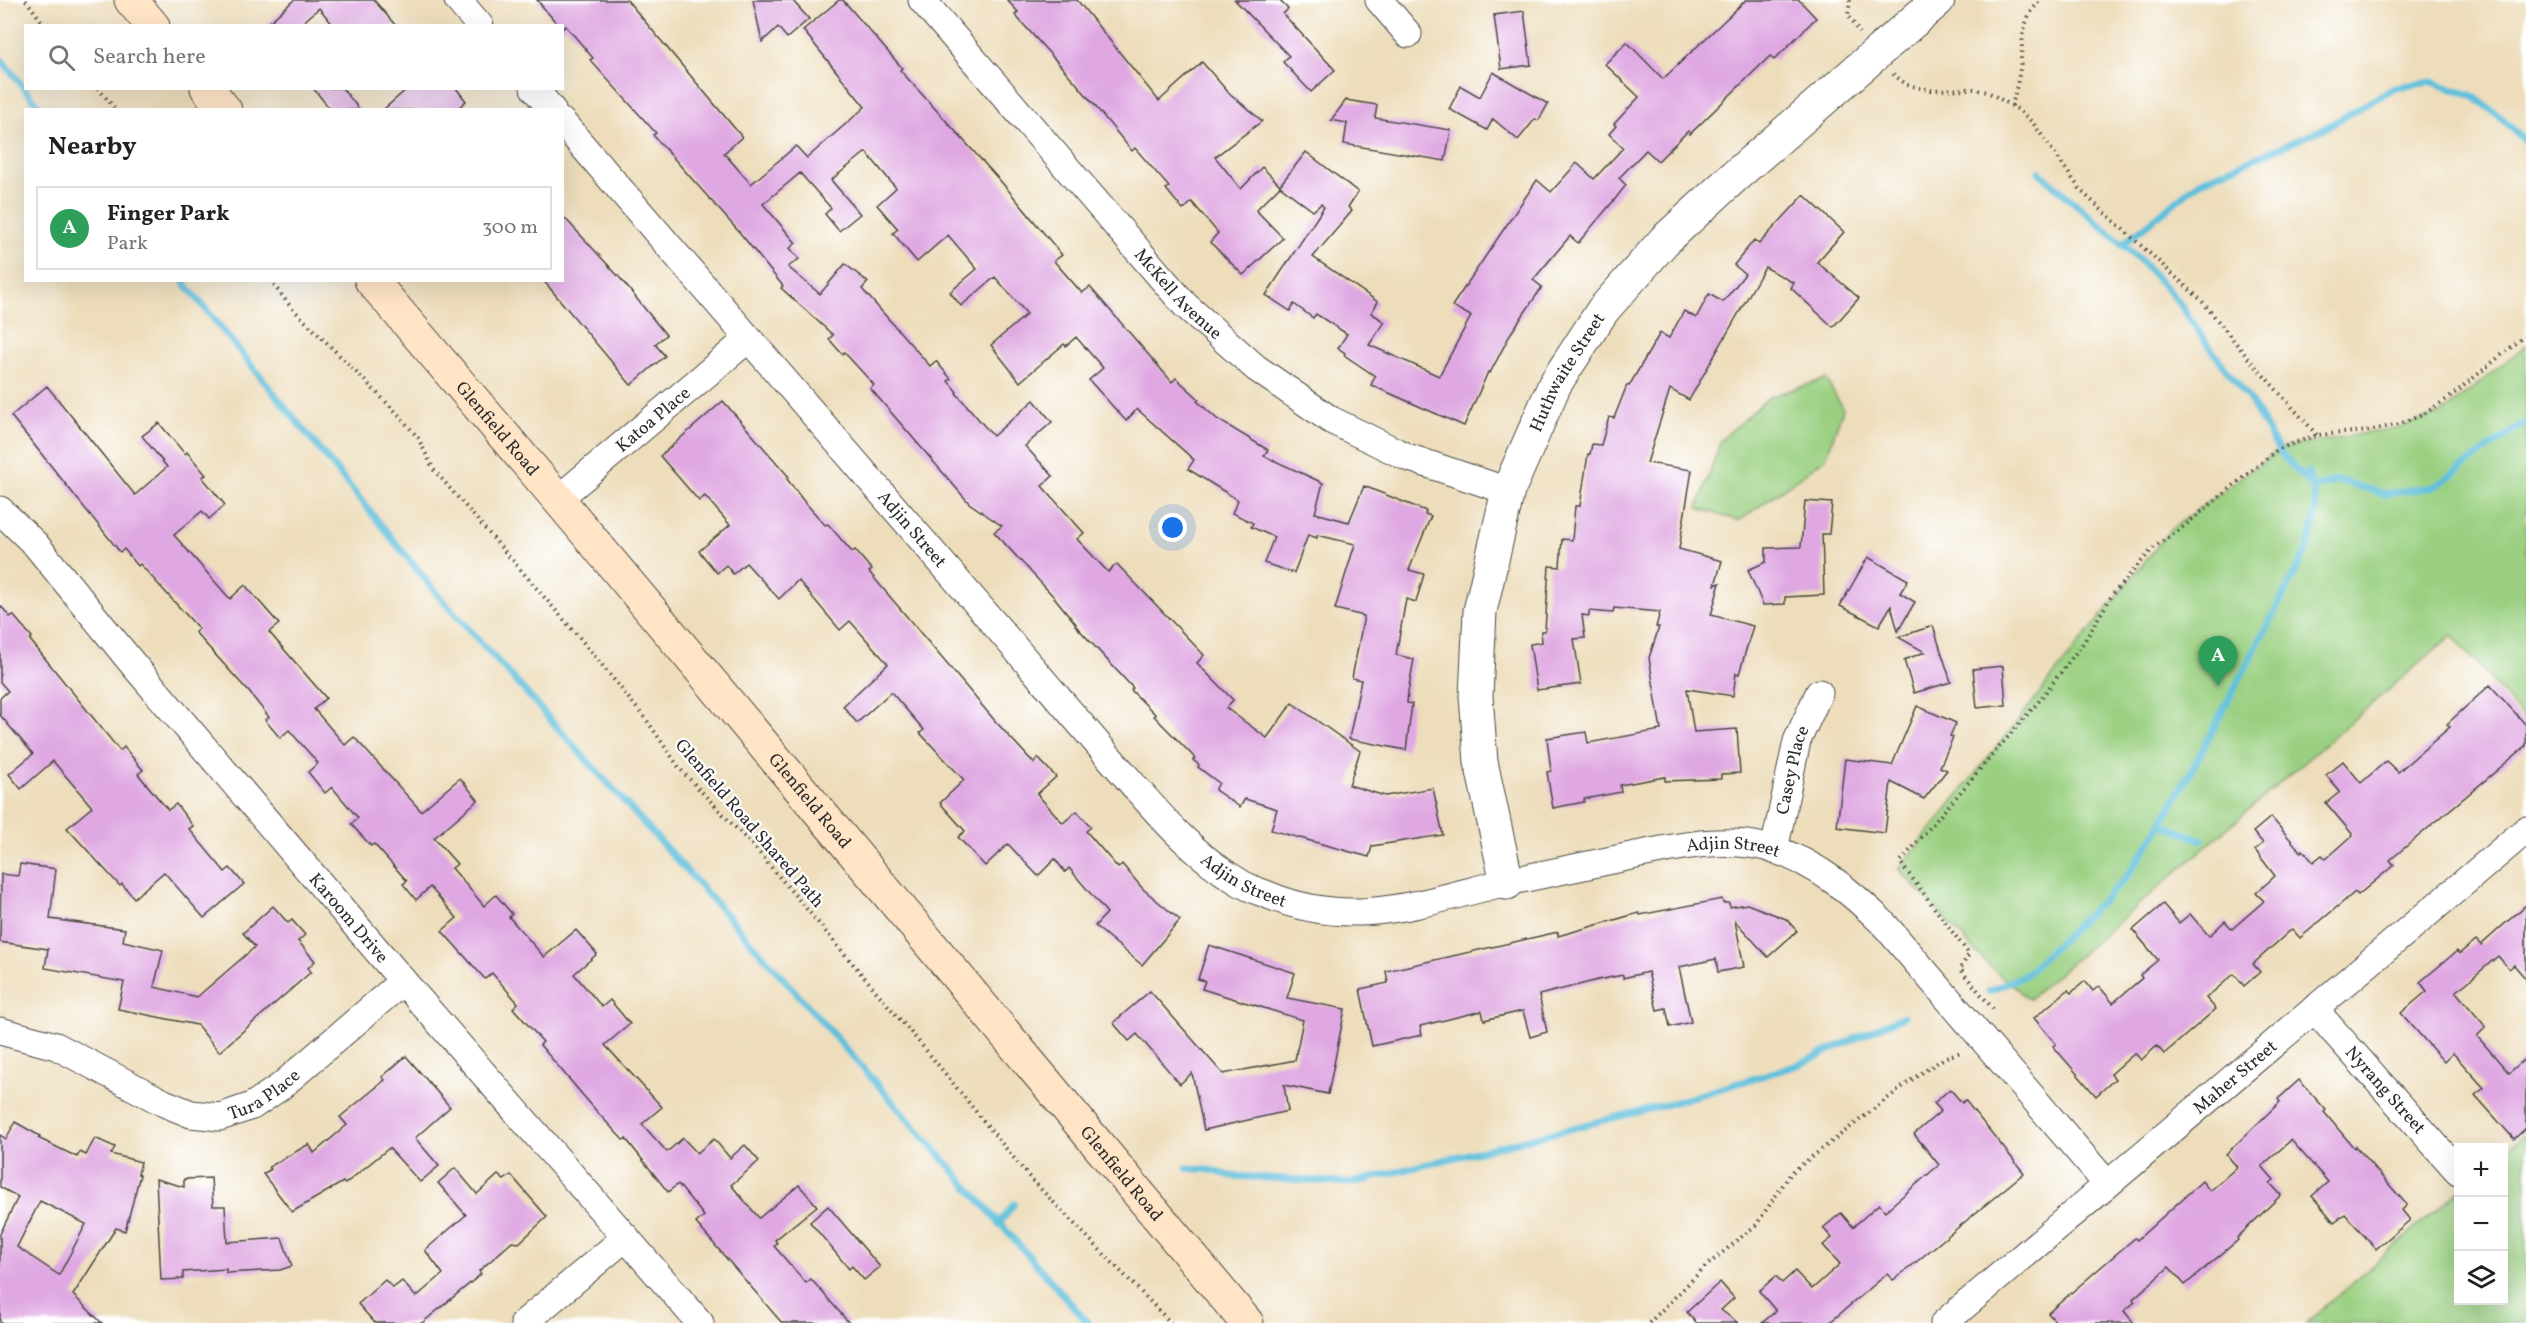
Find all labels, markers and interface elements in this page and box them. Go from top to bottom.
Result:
search box [24,24,564,90]
icon: search [45,41,78,74]
text: Search here [93,42,206,73]
text: Nearby [48,129,137,165]
text: Finger Park [107,199,230,230]
text: A [62,214,77,242]
text: 300 m [482,214,538,242]
text: Park [107,230,148,258]
street label: McKell Avenue [1128,244,1227,346]
street label: Huthwaite Street [1524,309,1612,436]
street label: Glenfield Road [449,376,544,482]
street label: Katoa Place [611,382,697,459]
street label: Adjin Street [871,486,952,574]
your location [1158,513,1187,542]
pin: A [2198,636,2238,686]
street label: Casey Place [1771,722,1816,817]
street label: Glenfield Road Shared Path [668,734,830,914]
street label: Glenfield Road [762,748,856,855]
street label: Adjin Street [1685,832,1783,865]
street label: Adjin Street [1195,848,1290,915]
street label: Karoom Drive [302,868,394,969]
street label: Maher Street [2188,1035,2283,1121]
street label: Nyrang Street [2339,1041,2431,1140]
street label: Tura Place [225,1064,306,1127]
street label: Glenfield Road [1073,1121,1168,1227]
map controls [2454,1143,2508,1305]
button: + [2454,1143,2508,1197]
button: − [2454,1197,2508,1251]
button: layers [2454,1251,2508,1305]

